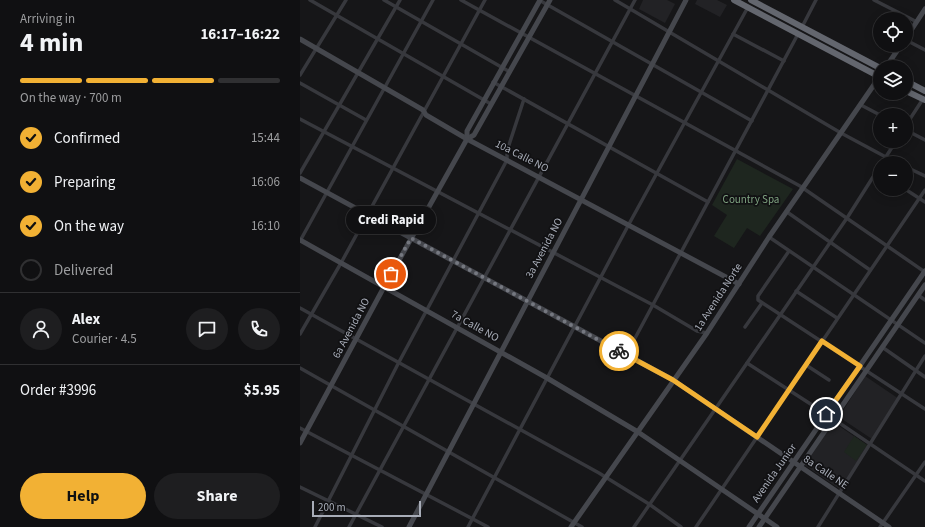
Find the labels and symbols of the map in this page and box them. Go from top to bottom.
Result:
street label: 10a Calle NO [493,136,551,176]
park label: Country Spa [723,192,779,207]
callout: Credi Rapid [346,206,436,234]
street label: 3a Avenida NO [522,215,566,281]
pin [374,257,408,291]
street label: 1a Avenida Norte [690,260,746,334]
street label: 6a Avenida NO [329,295,373,361]
street label: 7a Calle NO [448,307,502,345]
courier [599,331,639,371]
pin [809,397,843,431]
street label: Avenida Junior [748,440,800,505]
street label: 8a Calle NE [801,451,852,493]
scale bar [312,499,421,518]

